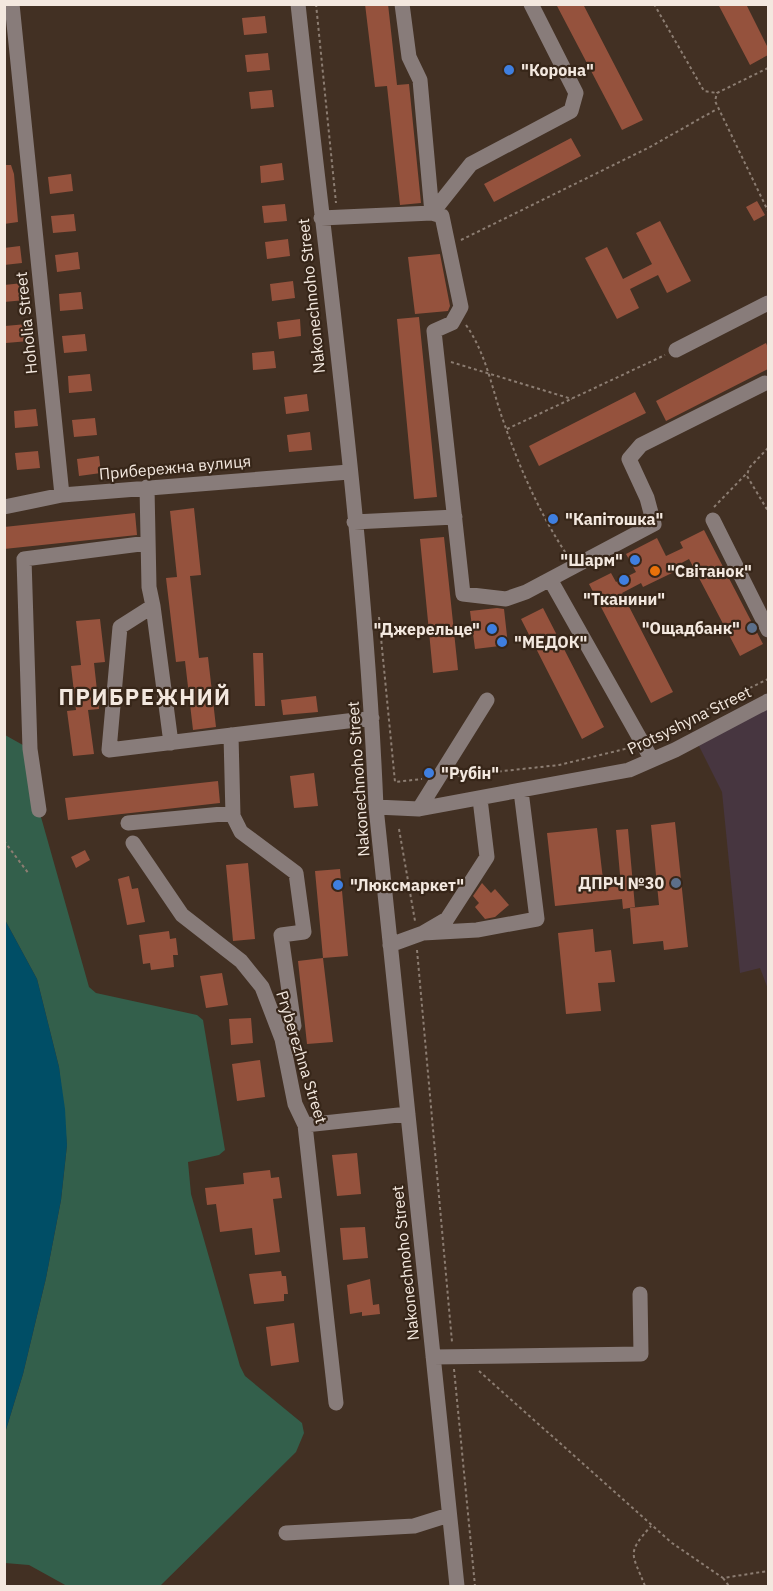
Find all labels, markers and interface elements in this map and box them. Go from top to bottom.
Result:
place label: "Корона" [521,60,594,80]
marker: "Корона" [502,63,516,77]
street label: Nakonechnoho Street [293,218,329,374]
street label: Hoholia Street [11,271,41,375]
street label: Прибережна вулиця [98,450,252,484]
place label: "Капітошка" [565,509,663,529]
marker: "Капітошка" [546,512,560,526]
place label: "Шарм" [560,550,623,570]
marker: "Шарм" [628,553,642,567]
place label: "Світанок" [667,561,752,581]
marker: "Світанок" [648,564,662,578]
marker: "Тканини" [617,573,631,587]
place label: "Тканини" [583,589,665,609]
place label: "Ощадбанк" [642,618,740,638]
place label: "Джерельце" [374,619,480,639]
marker: "Ощадбанк" [745,621,759,635]
marker: "Джерельце" [485,622,499,636]
place label: "МЕДОК" [514,632,587,652]
marker: "МЕДОК" [495,635,509,649]
street label: Protsyshyna Street [624,681,754,759]
district label: ПРИБРЕЖНИЙ [58,682,232,711]
street label: Nakonechnoho Street [343,701,373,857]
place label: "Рубін" [441,763,499,783]
marker: "Рубін" [422,766,436,780]
place label: ДПРЧ №30 [578,873,664,893]
place label: "Люксмаркет" [350,875,464,895]
marker: ДПРЧ №30 [669,876,683,890]
marker: "Люксмаркет" [331,878,345,892]
street label: Pryberezhna Street [272,988,332,1126]
street label: Nakonechnoho Street [387,1185,423,1341]

